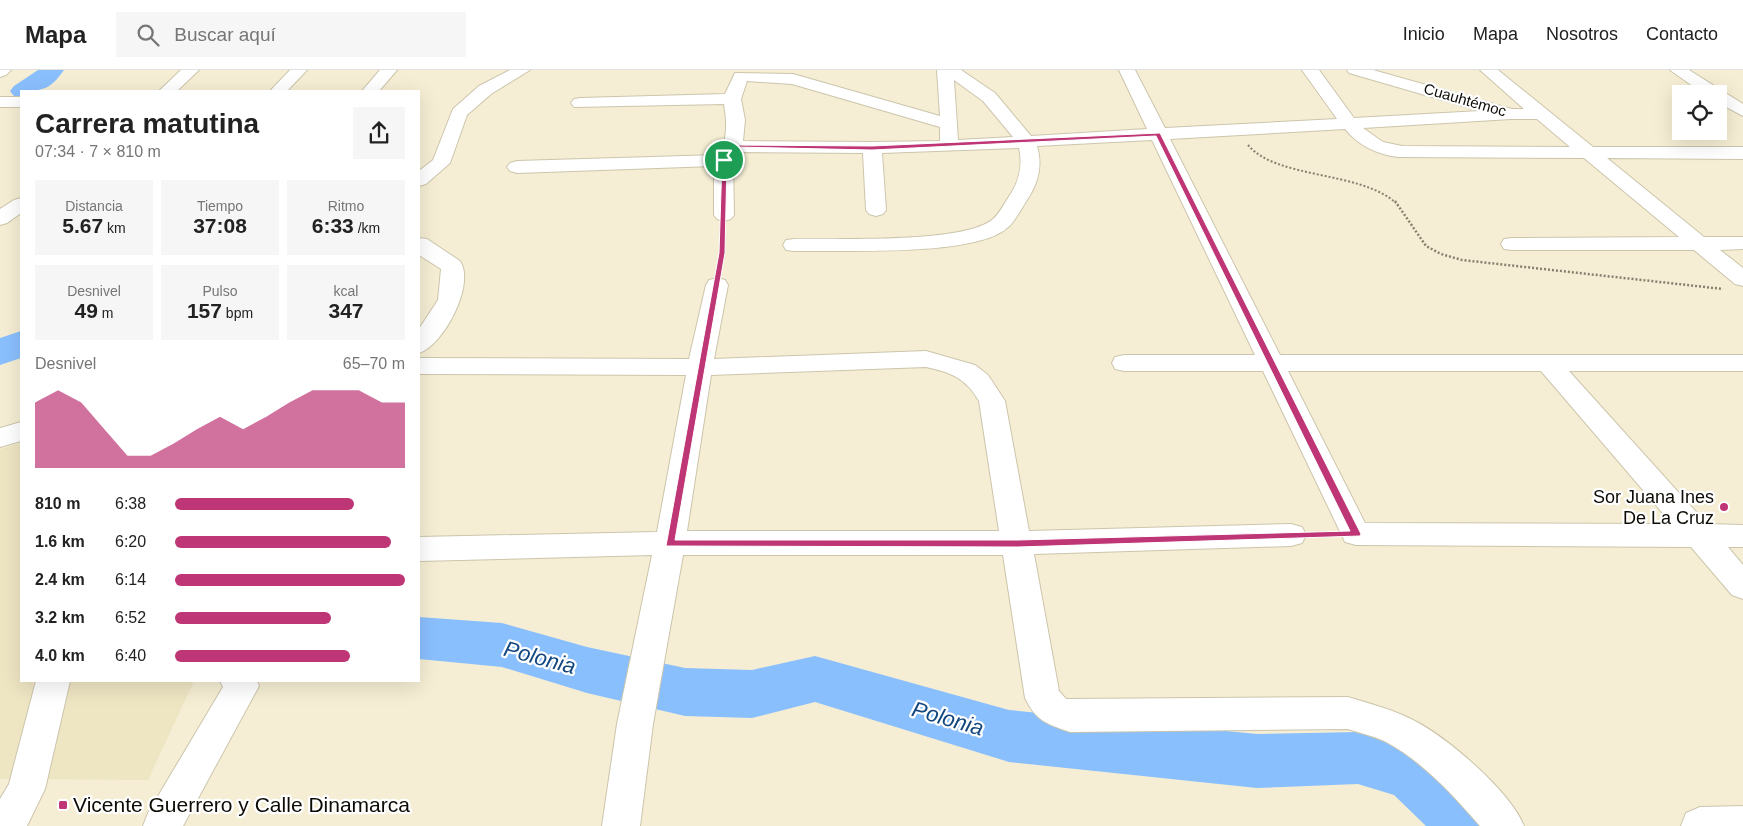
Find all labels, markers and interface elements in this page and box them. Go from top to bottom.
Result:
search box [116,12,466,57]
text: Mapa [25,21,86,48]
icon: search [134,21,162,49]
text: Buscar aquí [174,24,276,45]
text: Inicio [1403,24,1445,44]
text: Mapa [1473,24,1518,44]
text: Nosotros [1546,24,1618,44]
text: Contacto [1646,24,1718,44]
street label: Cuauhtémoc [1422,80,1509,120]
map controls [1672,85,1727,140]
button: locate [1672,85,1727,140]
button: share [353,107,405,159]
text: Carrera matutina [35,108,259,139]
pin [703,139,745,181]
text: 07:34 · 7 × 810 m [35,143,161,160]
icon: arrive [710,146,738,174]
text: Distancia [65,198,123,214]
text: Tiempo [197,198,243,214]
text: Ritmo [328,198,364,214]
text: 5.67 [62,214,103,237]
text: 37:08 [193,214,247,237]
text: 6:33 [312,214,354,237]
text: km [103,220,126,236]
text: /km [354,220,380,236]
text: Desnivel [67,283,121,299]
text: Pulso [202,283,238,299]
text: kcal [334,283,358,299]
text: 49 [75,299,98,322]
text: 157 [187,299,222,322]
text: 347 [328,299,364,322]
text: m [98,305,113,321]
text: bpm [222,305,253,321]
text: Desnivel [35,355,96,372]
text: 65–70 m [343,355,405,372]
place label: Sor Juana Ines De La Cruz [1593,487,1714,528]
text: 810 m [35,495,80,512]
text: 6:38 [115,495,146,512]
marker: Sor Juana Ines De La Cruz [1718,501,1730,513]
text: 1.6 km [35,533,85,550]
text: 6:20 [115,533,146,550]
text: 2.4 km [35,571,85,588]
text: 6:14 [115,571,146,588]
text: 3.2 km [35,609,85,626]
text: 6:52 [115,609,146,626]
water label: Polonia [501,636,579,679]
text: 4.0 km [35,647,85,664]
text: 6:40 [115,647,146,664]
water label: Polonia [909,696,987,741]
place label: Vicente Guerrero y Calle Dinamarca [73,793,410,816]
marker: Vicente Guerrero y Calle Dinamarca [57,799,69,811]

